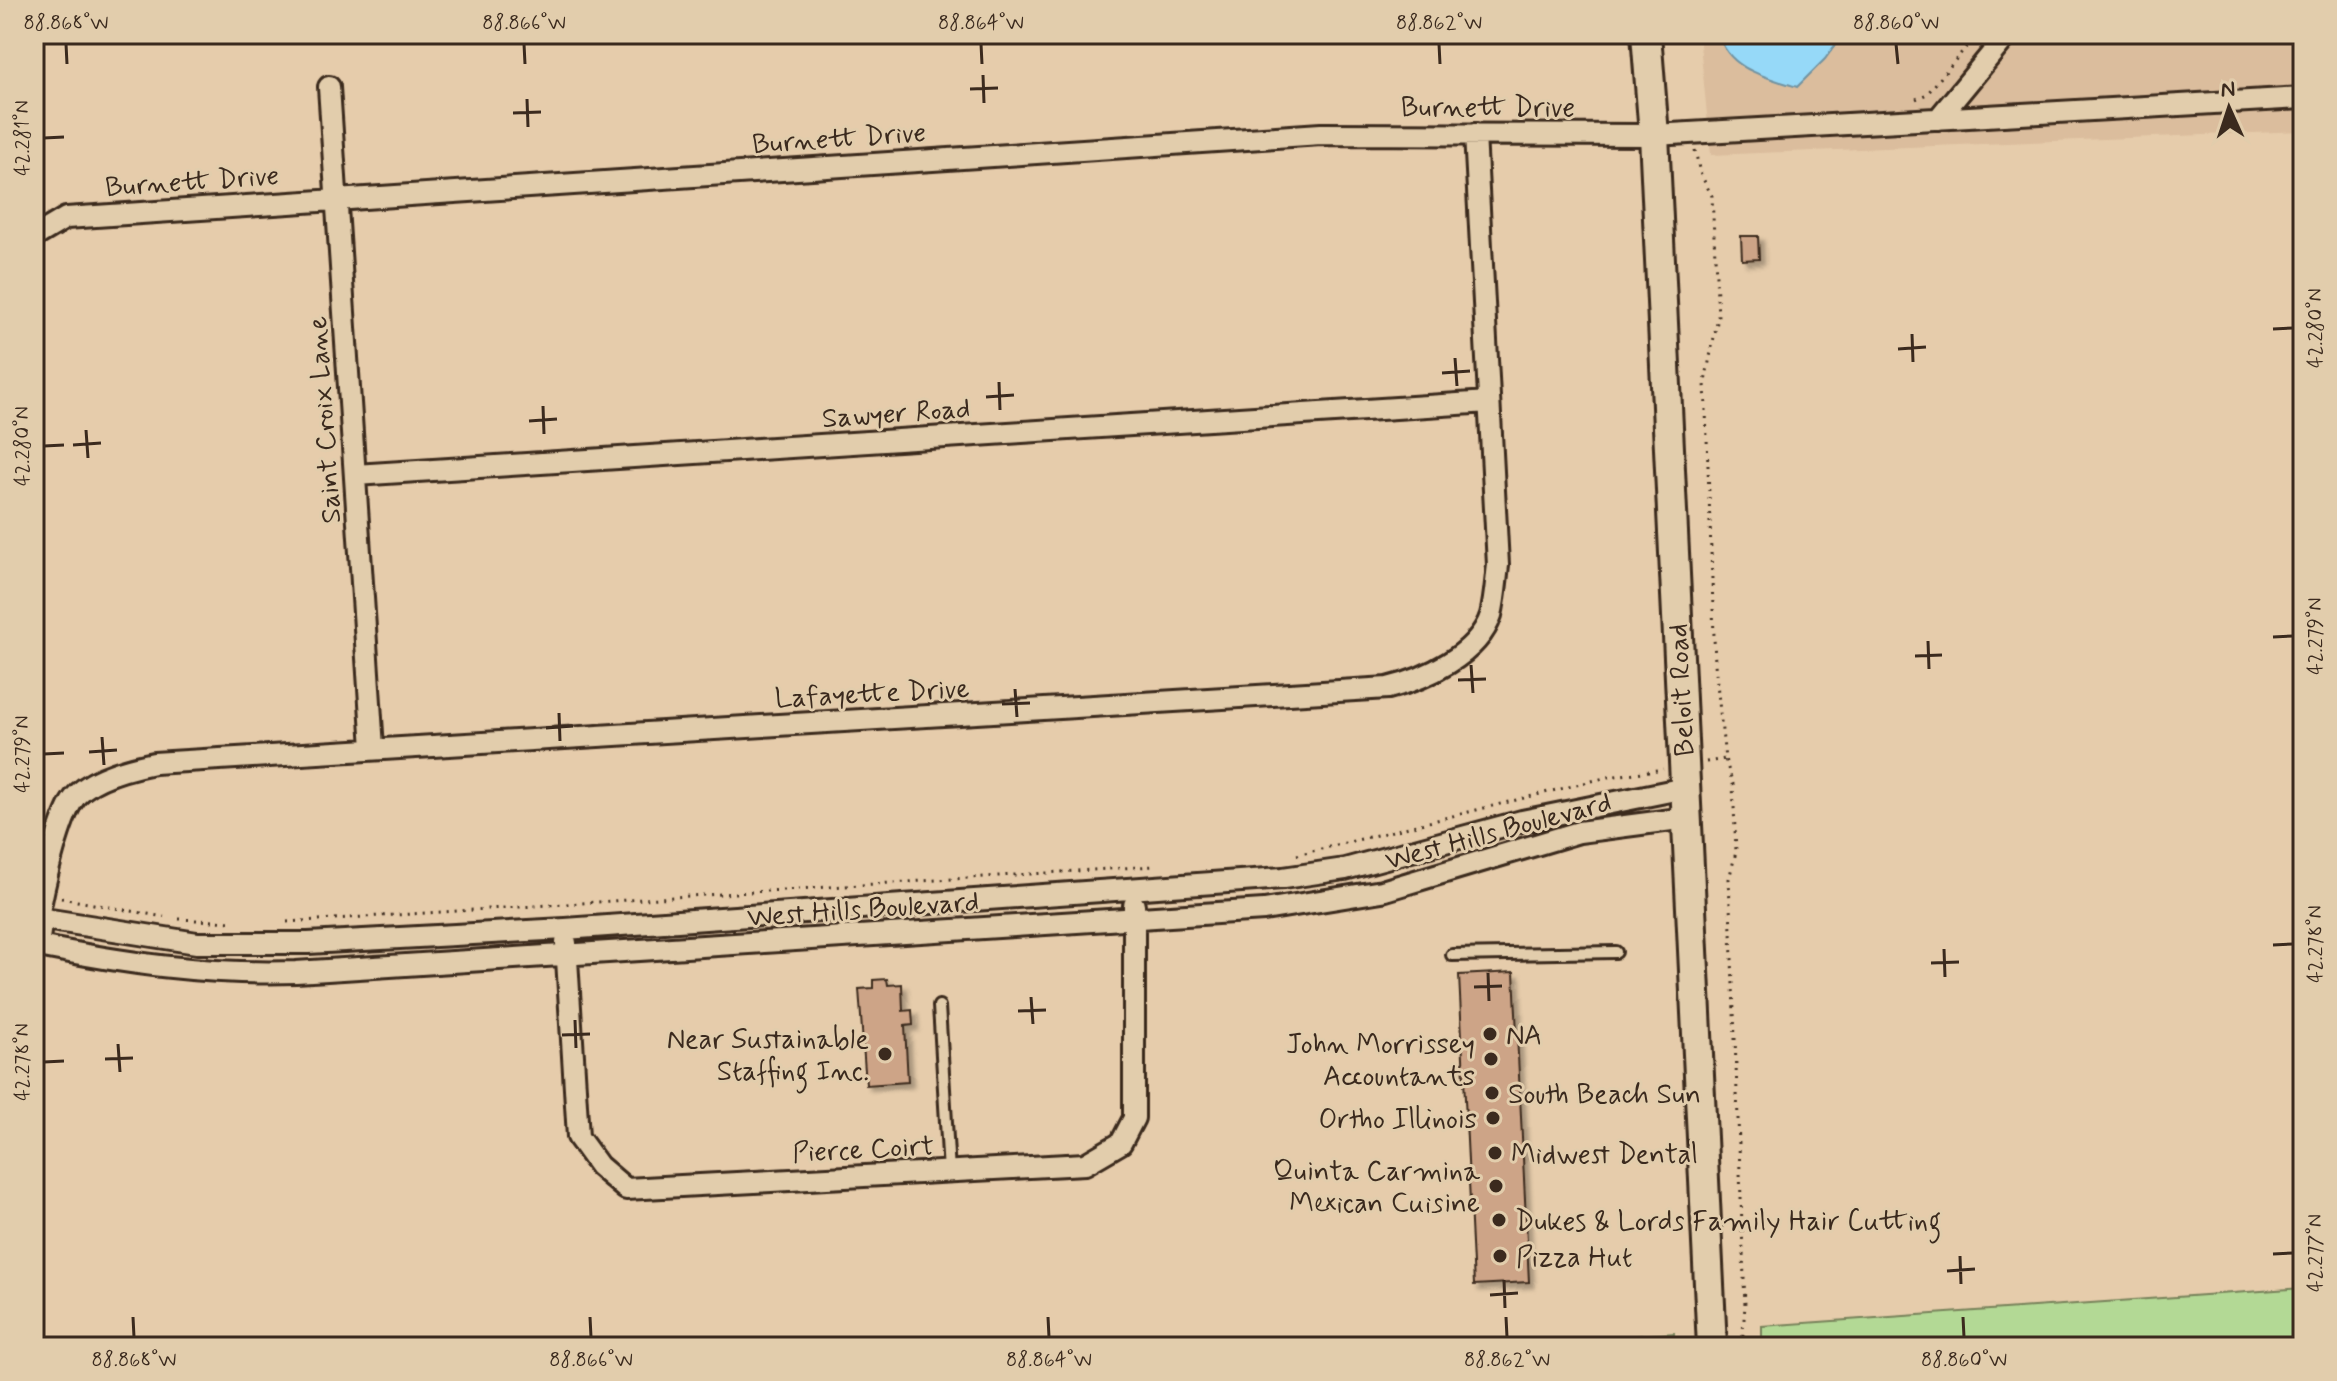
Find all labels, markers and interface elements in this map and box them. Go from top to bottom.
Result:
text: 88.868°W [24,10,108,37]
text: 88.866°W [482,10,566,37]
text: 88.864°W [938,10,1024,37]
text: 88.862°W [1396,10,1482,37]
text: 88.860°W [1853,10,1939,37]
north arrow [2189,68,2269,148]
text: N [2220,76,2236,104]
street label: Burnett Drive [1401,90,1575,127]
text: 42.281°N [10,100,37,176]
street label: Burnett Drive [751,115,927,164]
street label: Burnett Drive [104,158,280,207]
text: 42.280°N [2303,288,2330,368]
street label: Saint Croix Lane [300,315,351,525]
street label: Sawyer Road [821,391,972,438]
text: 42.280°N [10,406,37,486]
text: 42.279°N [2303,597,2330,675]
street label: Beloit Road [1661,622,1704,757]
street label: Lafayette Drive [774,671,971,718]
text: 42.279°N [10,715,37,793]
street label: West Hills Boulevard [1382,784,1616,880]
street label: West Hills Boulevard [746,884,980,937]
text: 42.278°N [2303,905,2330,983]
place label: NA [1506,1018,1542,1055]
place label: Near Sustainable Staffing Inc. [667,1022,869,1094]
text: 42.278°N [10,1023,37,1101]
marker: NA [1481,1025,1499,1043]
place label: John Morrissey Accountants [1286,1027,1475,1096]
marker: Near Sustainable Staffing Inc. [876,1045,894,1063]
marker: John Morrissey Accountants [1482,1050,1500,1068]
place label: South Beach Sun [1508,1077,1701,1114]
marker: South Beach Sun [1483,1084,1501,1102]
place label: Ortho Illinois [1319,1102,1477,1139]
marker: Ortho Illinois [1484,1109,1502,1127]
street label: Pierce Coirt [791,1128,935,1173]
place label: Midwest Dental [1511,1137,1698,1174]
marker: Midwest Dental [1486,1144,1504,1162]
place label: Quinta Carmina Mexican Cuisine [1273,1154,1480,1223]
marker: Quinta Carmina Mexican Cuisine [1487,1177,1505,1195]
place label: Dukes & Lords Family Hair Cutting [1515,1204,1941,1244]
marker: Dukes & Lords Family Hair Cutting [1490,1211,1508,1229]
text: 42.277°N [2303,1214,2330,1292]
place label: Pizza Hut [1516,1240,1632,1277]
marker: Pizza Hut [1491,1247,1509,1265]
text: 88.868°W [92,1347,176,1374]
text: 88.866°W [549,1347,633,1374]
text: 88.864°W [1006,1347,1092,1374]
text: 88.862°W [1464,1347,1550,1374]
text: 88.860°W [1921,1347,2007,1374]

